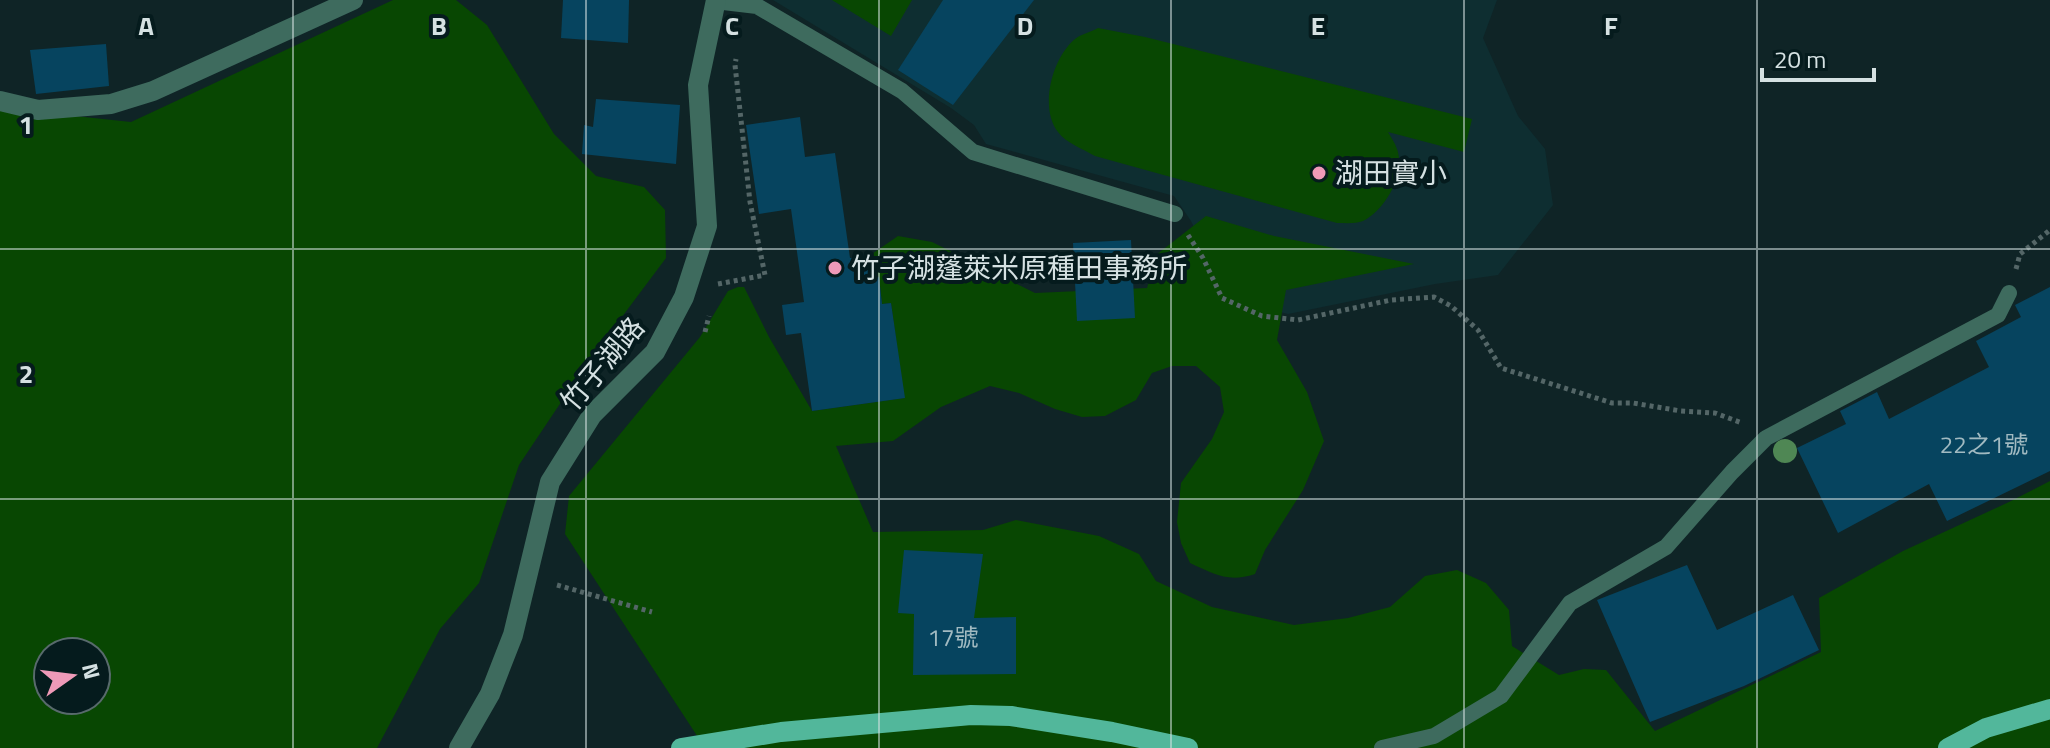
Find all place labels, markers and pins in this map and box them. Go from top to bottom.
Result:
place label: 湖田實小 [1335,151,1447,194]
marker: 湖田實小 [1310,164,1328,182]
place label: 竹子湖蓬萊米原種田事務所 [851,246,1187,289]
marker: 竹子湖蓬萊米原種田事務所 [826,259,844,277]

